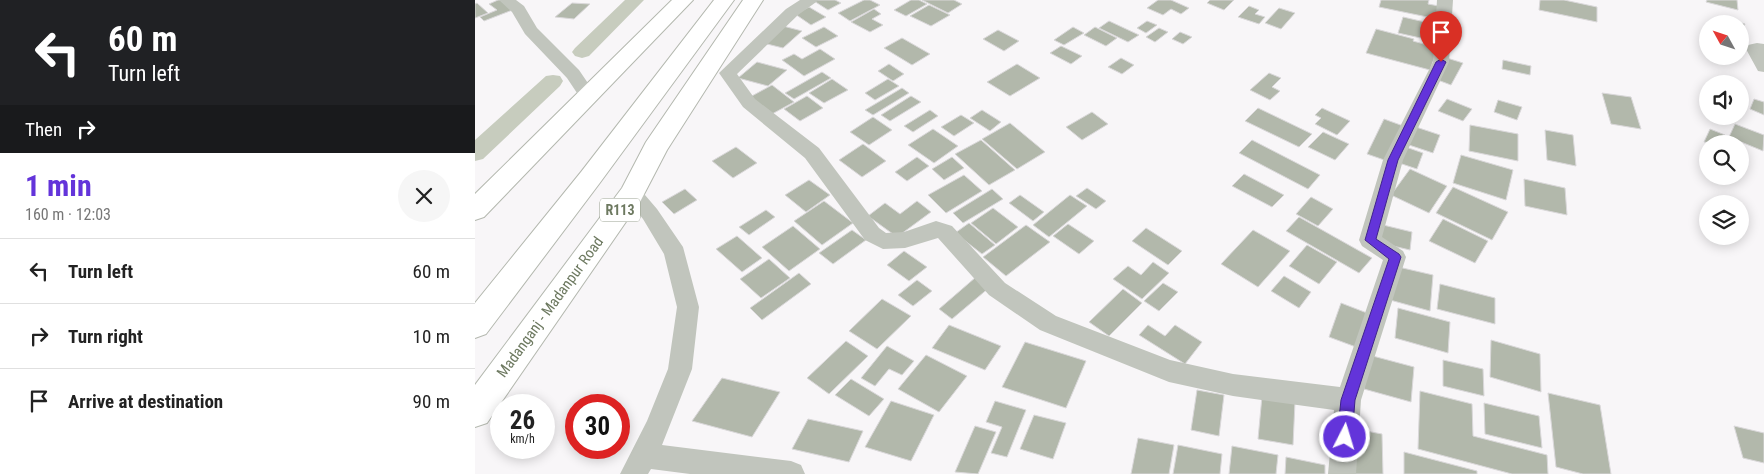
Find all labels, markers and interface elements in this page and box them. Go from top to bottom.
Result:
pin [1420,11,1462,62]
north arrow [1699,15,1749,65]
map controls [1699,15,1749,245]
icon: arrive [1427,18,1455,46]
text: 60 m [108,19,177,60]
icon: left [25,20,90,85]
text: Turn left [108,61,180,86]
button: sound [1699,75,1749,125]
icon: right [72,115,100,143]
text: Then [25,118,62,141]
button: search [1699,135,1749,185]
text: 1 min [25,168,92,203]
button: close [398,170,450,222]
button: layers [1699,195,1749,245]
road number: R113 [600,198,640,222]
text: 160 m · 12:03 [25,205,111,224]
street label: Madanganj - Madanpur Road [493,233,607,381]
icon: left [25,257,53,285]
text: Turn left [68,260,133,283]
text: 60 m [413,260,450,283]
icon: right [25,322,53,350]
text: Turn right [68,325,143,348]
text: 10 m [413,325,450,348]
icon: arrive [25,387,53,415]
text: Arrive at destination [68,390,223,413]
text: 90 m [413,390,450,413]
speed limit sign: 30 [565,394,630,459]
text: 26 [510,406,535,435]
position arrow [1318,410,1370,462]
text: km/h [510,432,535,446]

